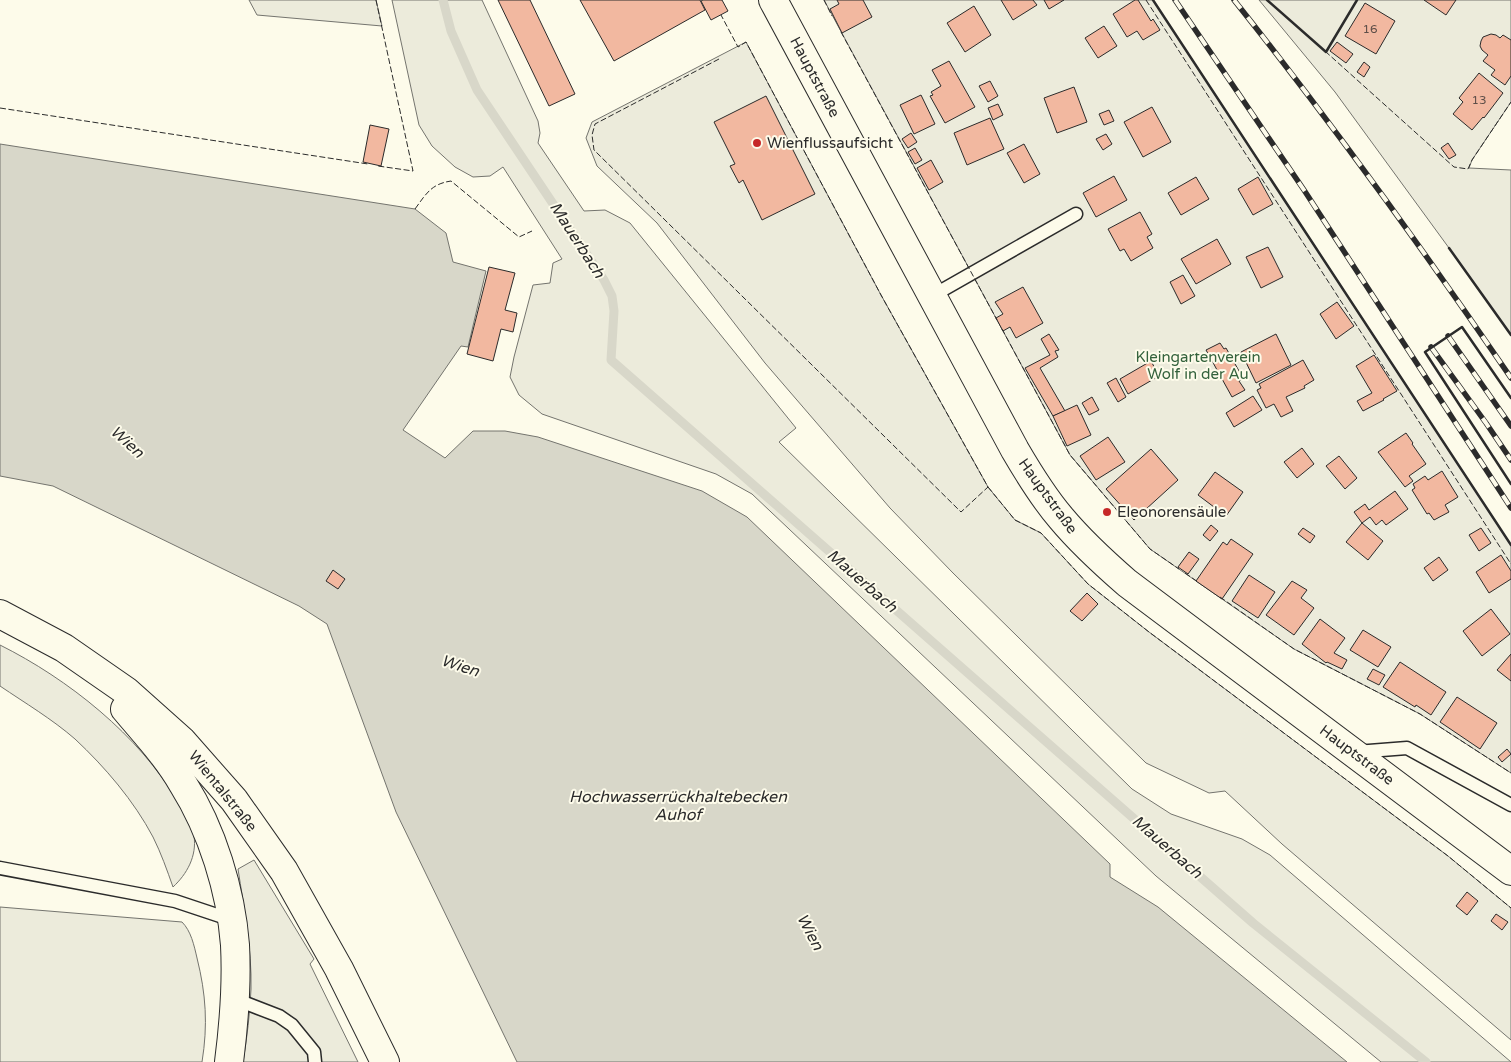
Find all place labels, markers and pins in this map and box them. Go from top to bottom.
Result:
place label: Wienflussaufsicht [767,134,893,152]
marker: Wienflussaufsicht [751,137,763,149]
place label: Eleonorensäule [1117,503,1226,521]
marker: Eleonorensäule [1101,506,1113,518]

